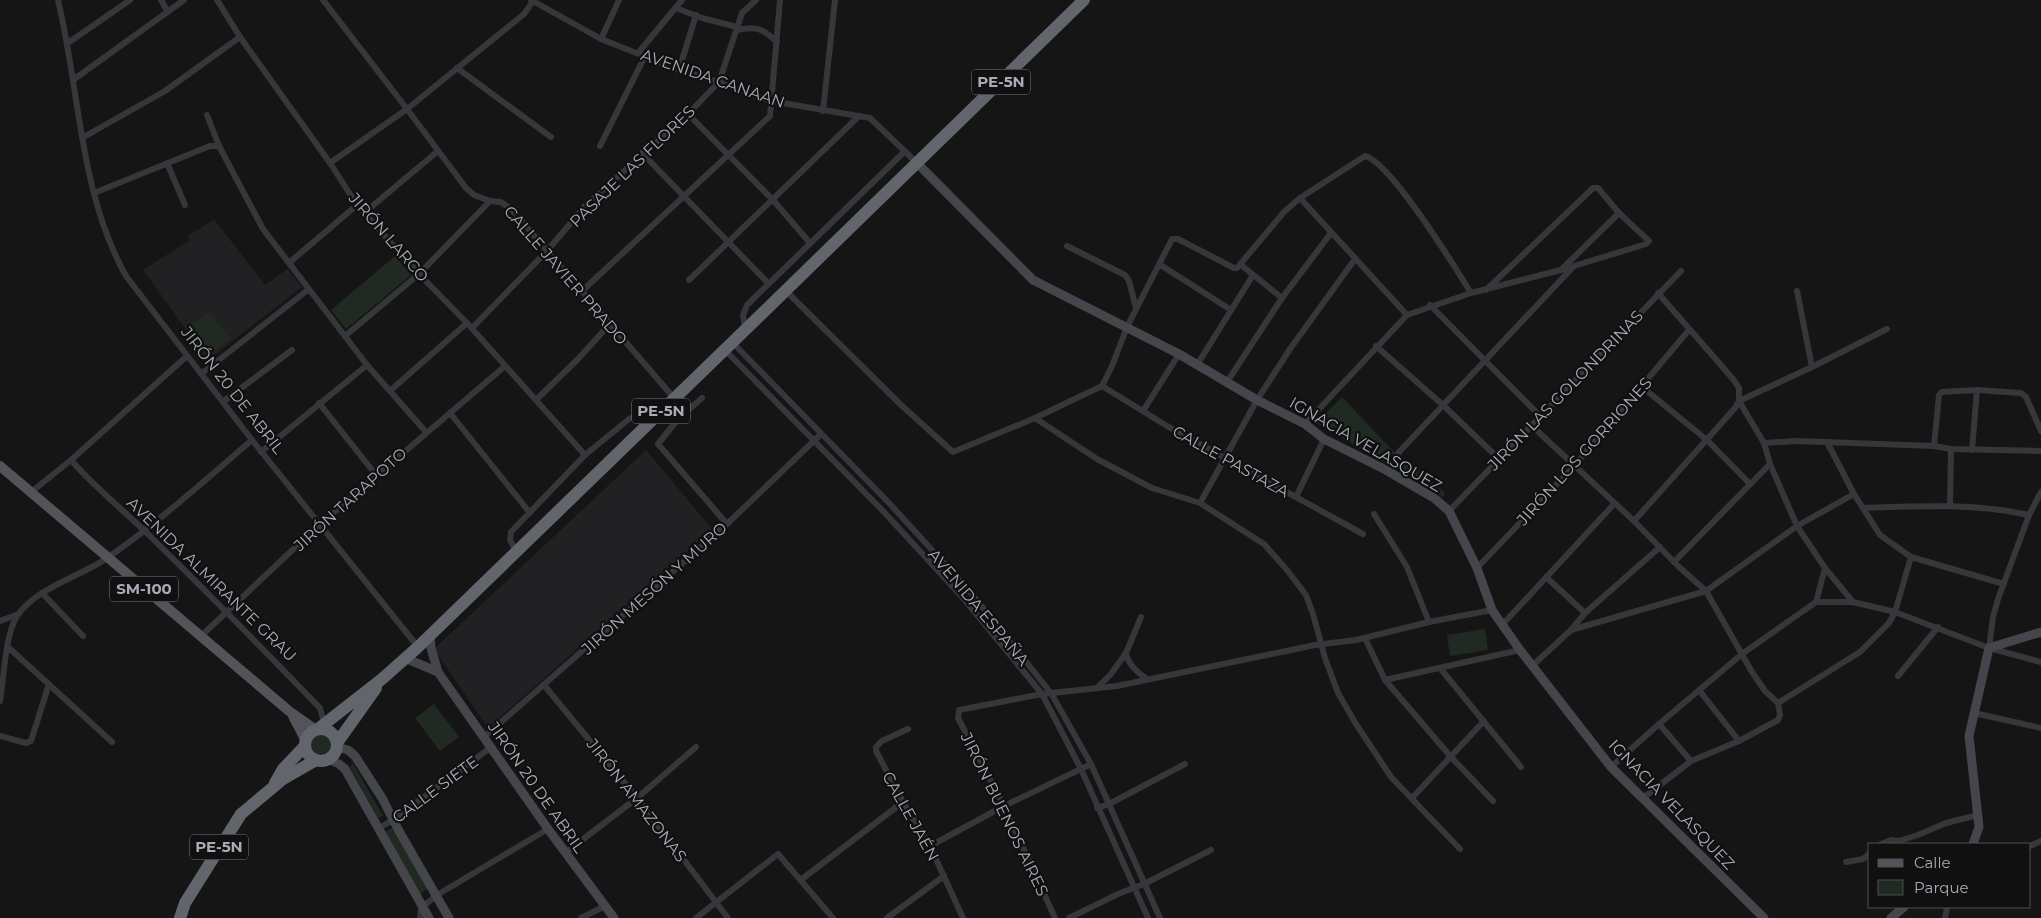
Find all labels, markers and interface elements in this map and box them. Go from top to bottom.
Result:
street label: AVENIDA CANAAN [638,45,787,112]
road number: PE-5N [972,70,1030,94]
street label: PASAJE LAS FLORES [566,102,699,231]
street label: JIRÓN LARCO [344,188,432,286]
street label: CALLE JAVIER PRADO [500,202,631,349]
street label: JIRÓN LAS GOLONDRINAS [1483,306,1647,475]
street label: JIRÓN 20 DE ABRIL [176,322,289,458]
street label: JIRÓN LOS GORRIONES [1512,373,1656,530]
street label: IGNACIA VELASQUEZ [1286,393,1445,496]
road number: PE-5N [632,398,690,424]
street label: CALLE PASTAZA [1169,422,1293,502]
street label: JIRÓN TARAPOTO [289,444,411,556]
street label: AVENIDA ALMIRANTE GRAU [123,493,300,665]
street label: JIRÓN MESÓN Y MURO [577,518,731,659]
street label: AVENIDA ESPAÑA [924,545,1033,670]
road number: SM-100 [110,576,178,602]
street label: JIRÓN 20 DE ABRIL [483,717,590,857]
street label: JIRÓN BUENOS AIRES [956,729,1052,899]
street label: JIRÓN AMAZONAS [582,734,691,866]
street label: IGNACIA VELASQUEZ [1605,736,1739,873]
street label: CALLE SIETE [389,752,482,827]
street label: CALLE JAÉN [878,768,943,864]
road number: PE-5N [190,834,248,860]
legend [1868,843,2031,908]
text: Calle [1914,853,1951,872]
text: Parque [1914,878,1969,897]

